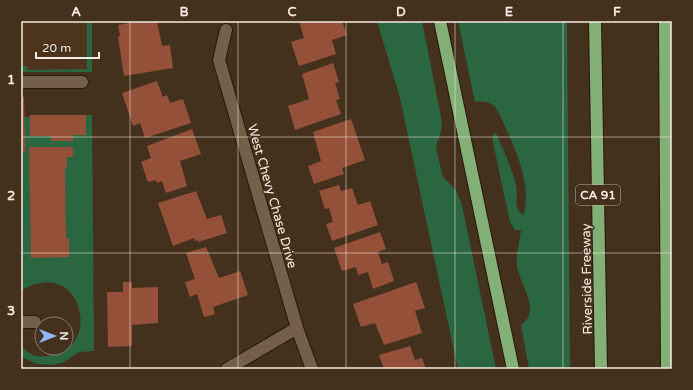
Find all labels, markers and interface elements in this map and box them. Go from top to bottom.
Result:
text: A [71,4,81,20]
text: B [179,4,189,20]
text: C [287,4,297,20]
text: D [396,4,406,20]
text: E [505,4,513,20]
text: F [613,4,621,20]
scale bar [36,34,99,60]
text: 20 m [42,41,71,55]
text: 1 [7,72,15,88]
street label: West Chevy Chase Drive [244,122,300,270]
road number: CA 91 [576,185,620,205]
text: 2 [7,188,15,204]
street label: Riverside Freeway [578,223,596,335]
text: 3 [7,303,15,319]
north arrow [34,316,74,356]
text: N [57,332,70,340]

